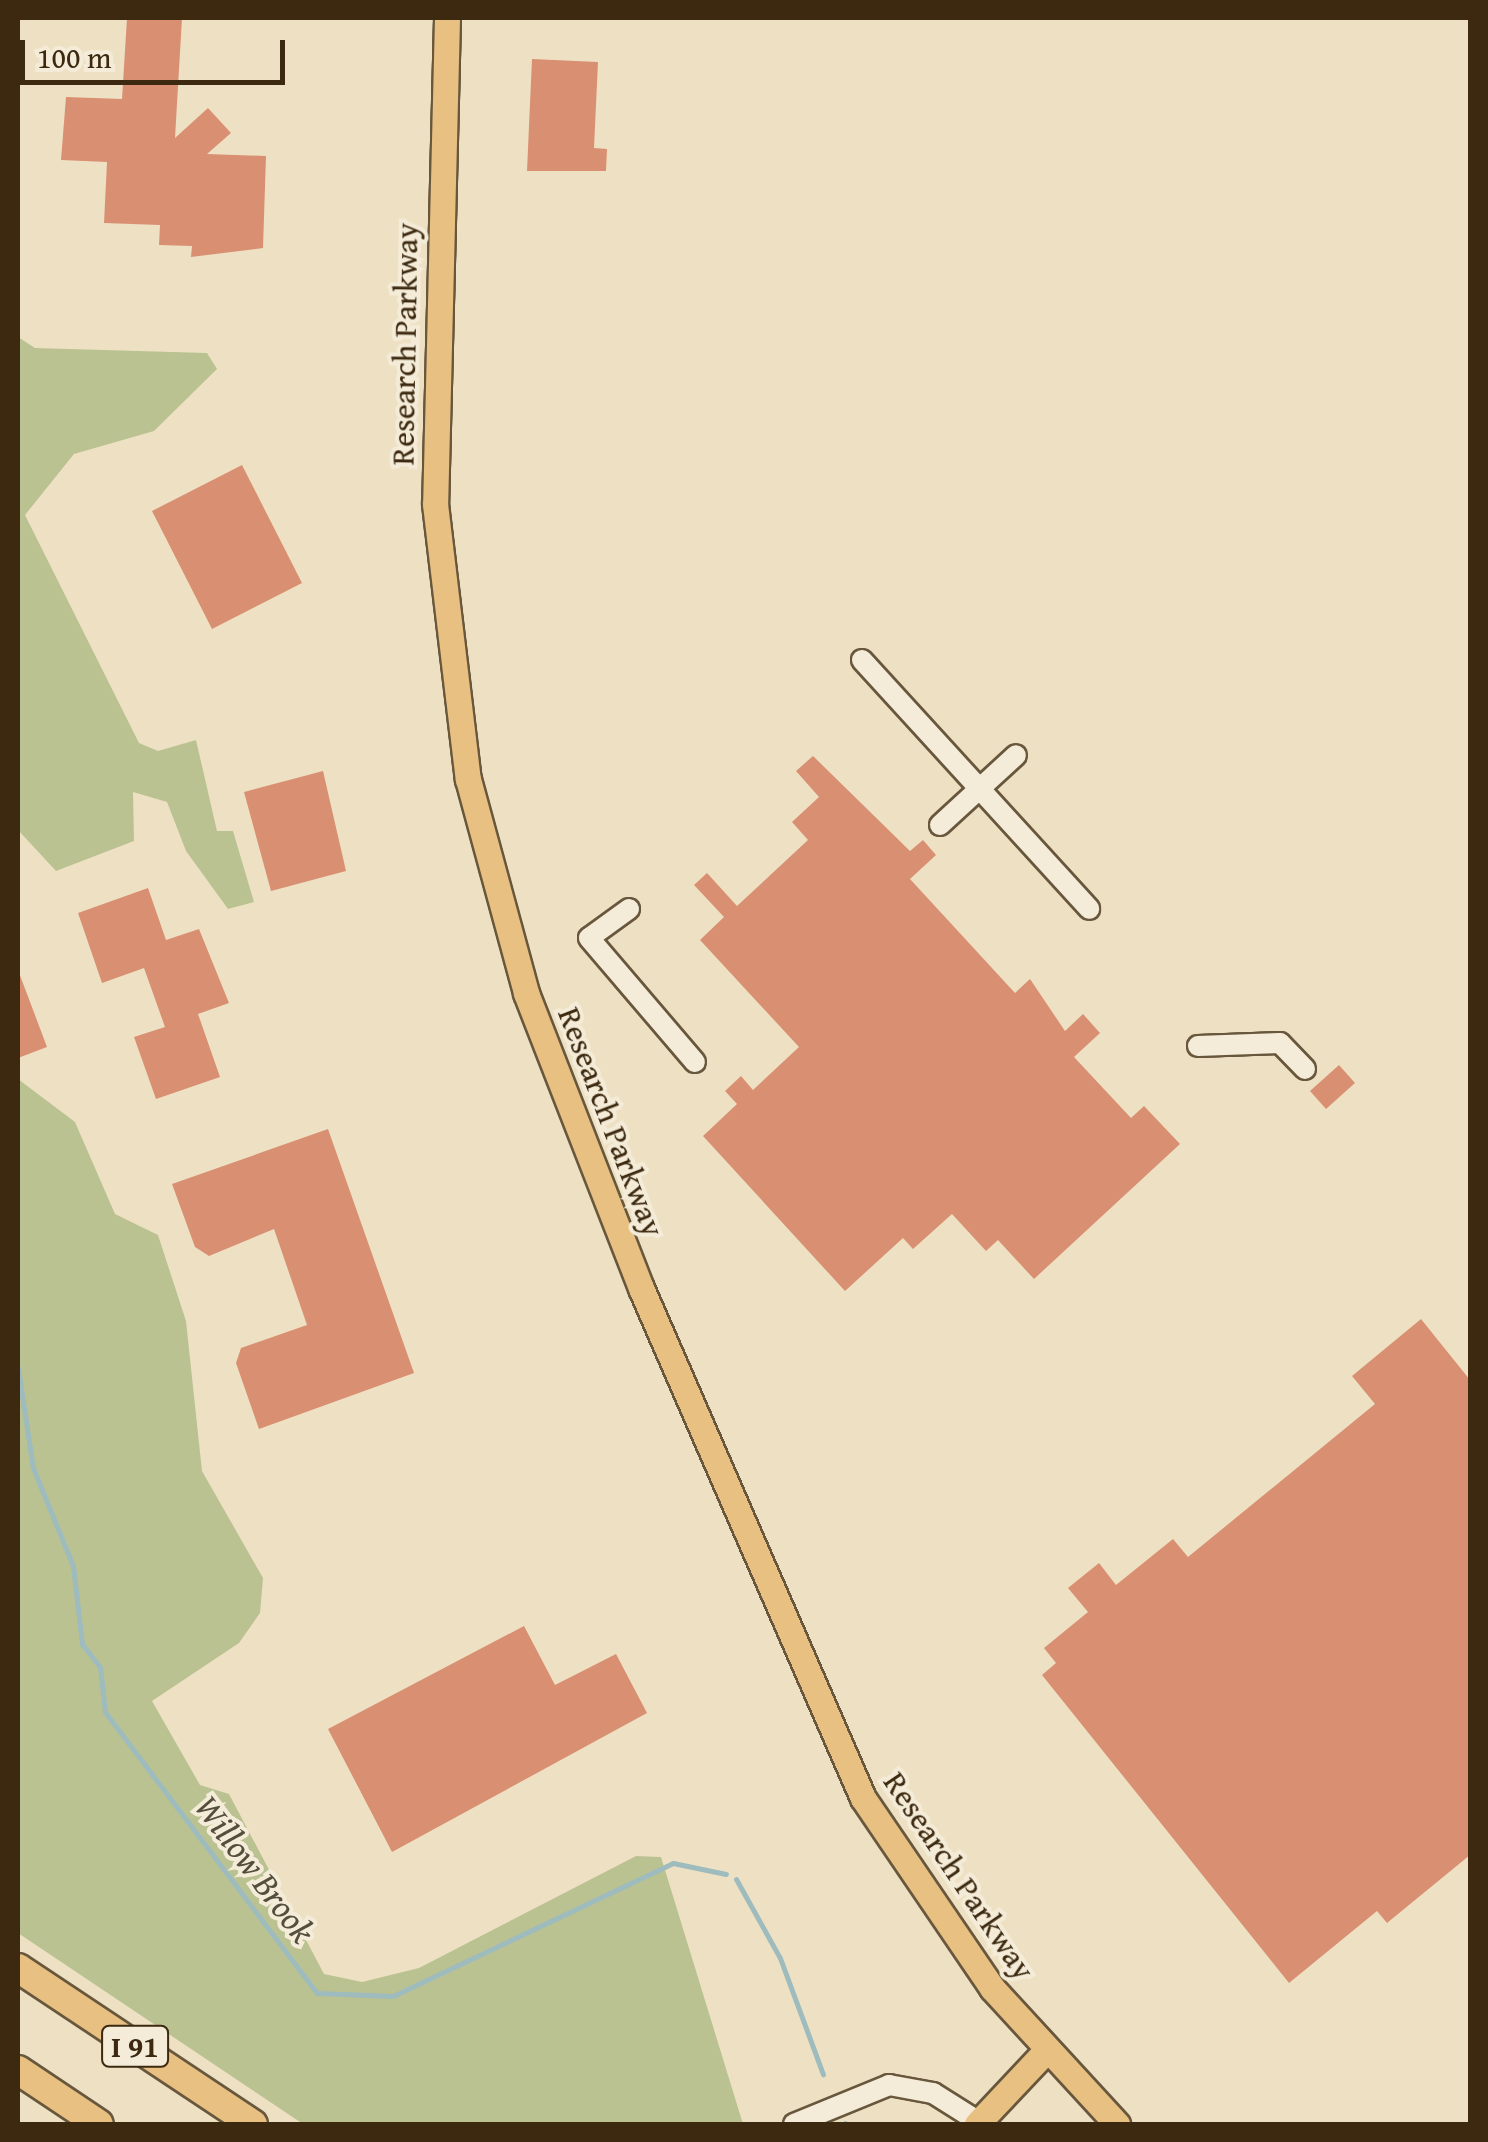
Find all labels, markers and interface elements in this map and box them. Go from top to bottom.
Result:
scale bar [25,20,290,82]
text: 100 m [37,35,111,79]
street label: Research Parkway [384,222,426,466]
street label: Research Parkway [550,1002,672,1242]
street label: Research Parkway [875,1765,1043,1987]
water label: Willow Brook [186,1787,324,1951]
road number: I 91 [100,2021,170,2071]

